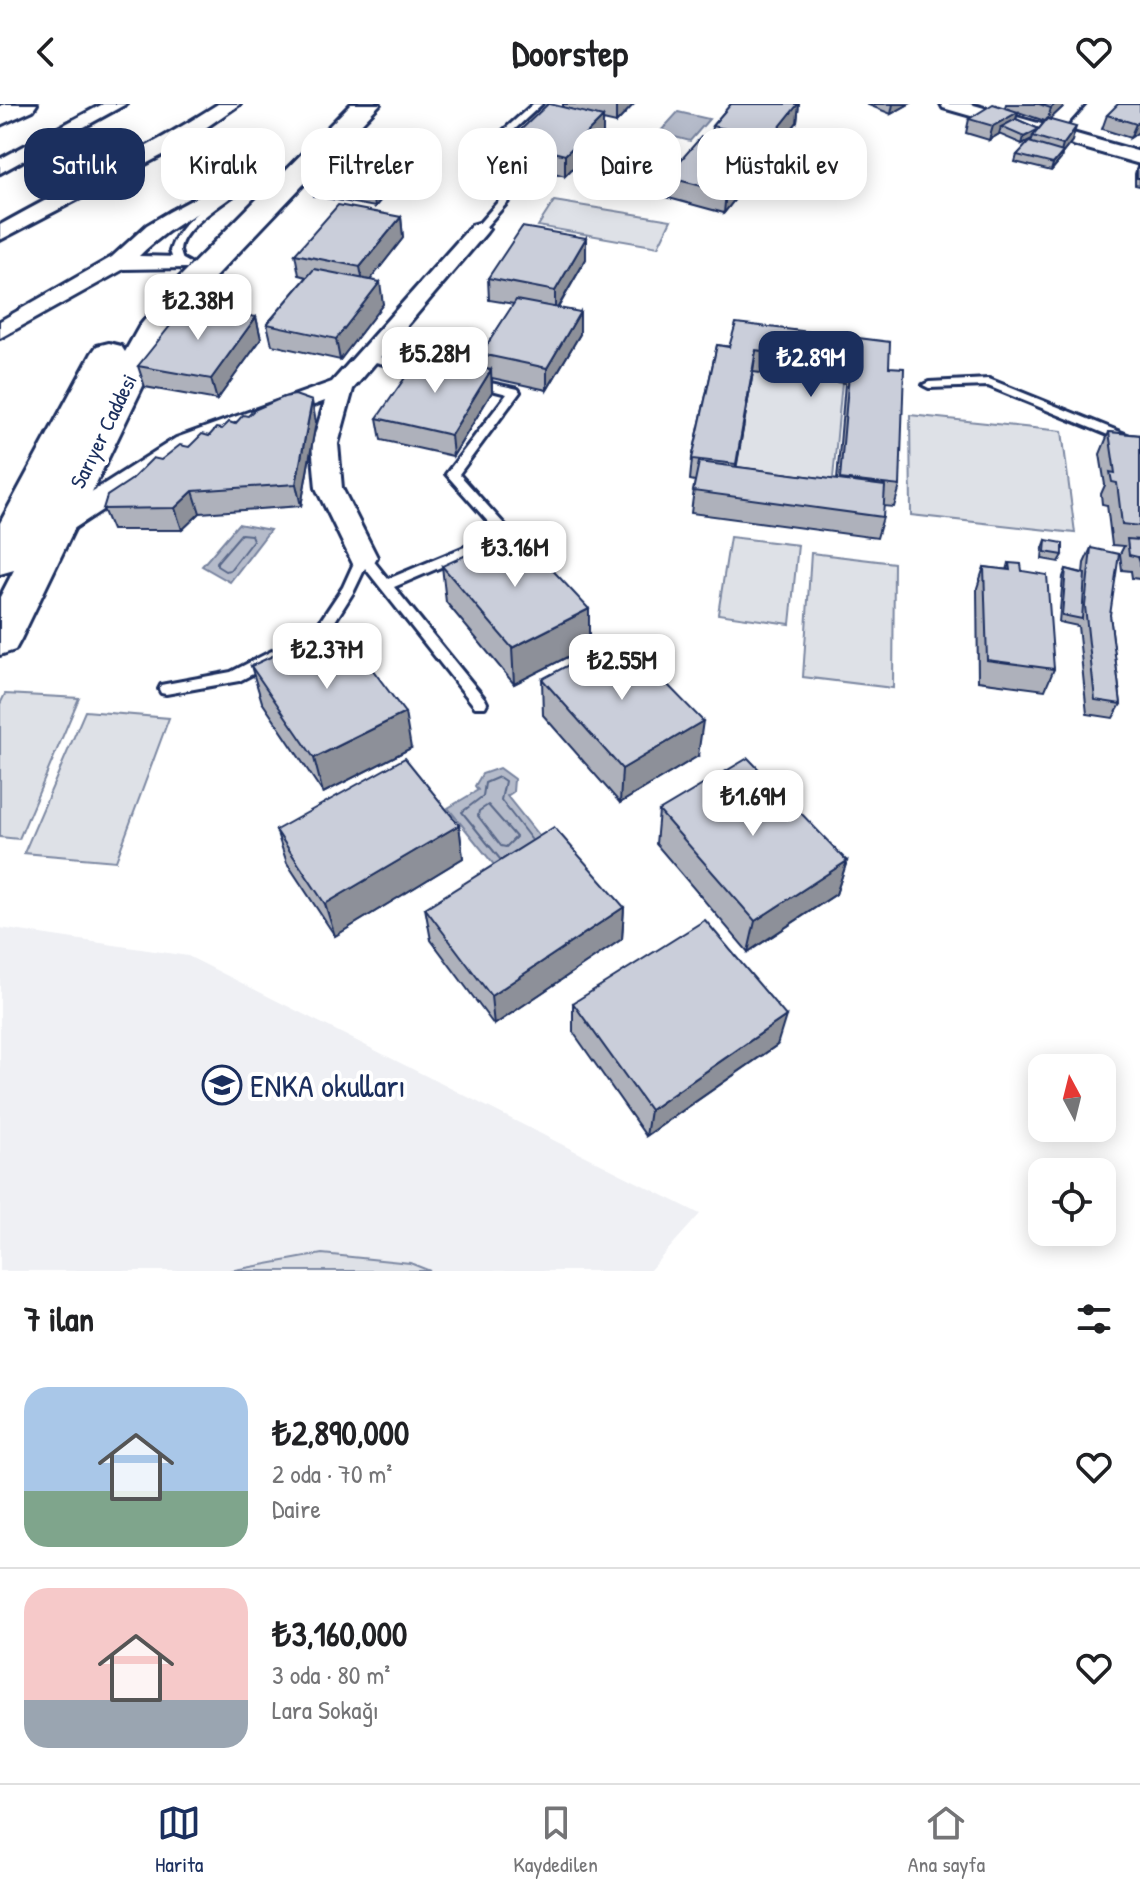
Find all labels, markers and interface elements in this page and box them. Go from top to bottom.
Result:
text: Doorstep [512,28,628,77]
icon: back [24,30,68,74]
icon: heart [1072,30,1116,74]
chip: Satılık [24,128,145,200]
chip: Kiralık [161,128,285,200]
chip: Filtreler [301,128,442,200]
chip: Yeni [458,128,557,200]
chip: Daire [573,128,681,200]
chip: Müstakil ev [697,128,867,200]
pin: ₺2.38M [133,274,263,342]
text: ₺2.38M [163,282,233,317]
pin: ₺5.28M [370,327,500,395]
pin: ₺2.89M [746,331,876,399]
text: ₺5.28M [400,335,470,370]
text: ₺2.89M [777,339,845,374]
street label: Sarıyer Caddesi [62,369,144,493]
pin: ₺3.16M [450,521,580,589]
text: ₺3.16M [481,529,549,564]
pin: ₺2.37M [262,623,392,691]
text: ₺2.37M [291,631,363,666]
pin: ₺2.55M [557,634,687,702]
text: ₺2.55M [587,642,657,677]
pin: ₺1.69M [688,770,818,838]
text: ₺1.69M [720,778,786,813]
north arrow [1028,1054,1116,1142]
map controls [1028,1054,1116,1246]
school or university icon: ENKA okulları [201,1064,243,1106]
place label: ENKA okulları [250,1064,406,1107]
button: locate [1028,1158,1116,1246]
text: 7 ilan [24,1296,94,1342]
icon: filters [1072,1297,1116,1341]
text: ₺2,890,000 [272,1410,409,1456]
icon: home [88,1419,184,1515]
icon: heart [1072,1445,1116,1489]
text: 2 oda · 70 m² [272,1456,392,1491]
text: Daire [272,1491,321,1526]
text: ₺3,160,000 [272,1611,407,1657]
icon: home [88,1620,184,1716]
icon: heart [1072,1646,1116,1690]
text: 3 oda · 80 m² [272,1657,390,1692]
text: Lara Sokağı [272,1692,379,1727]
tab: Harita [155,1801,203,1879]
tab: Kaydedilen [513,1801,598,1879]
tab: Ana sayfa [908,1801,985,1879]

